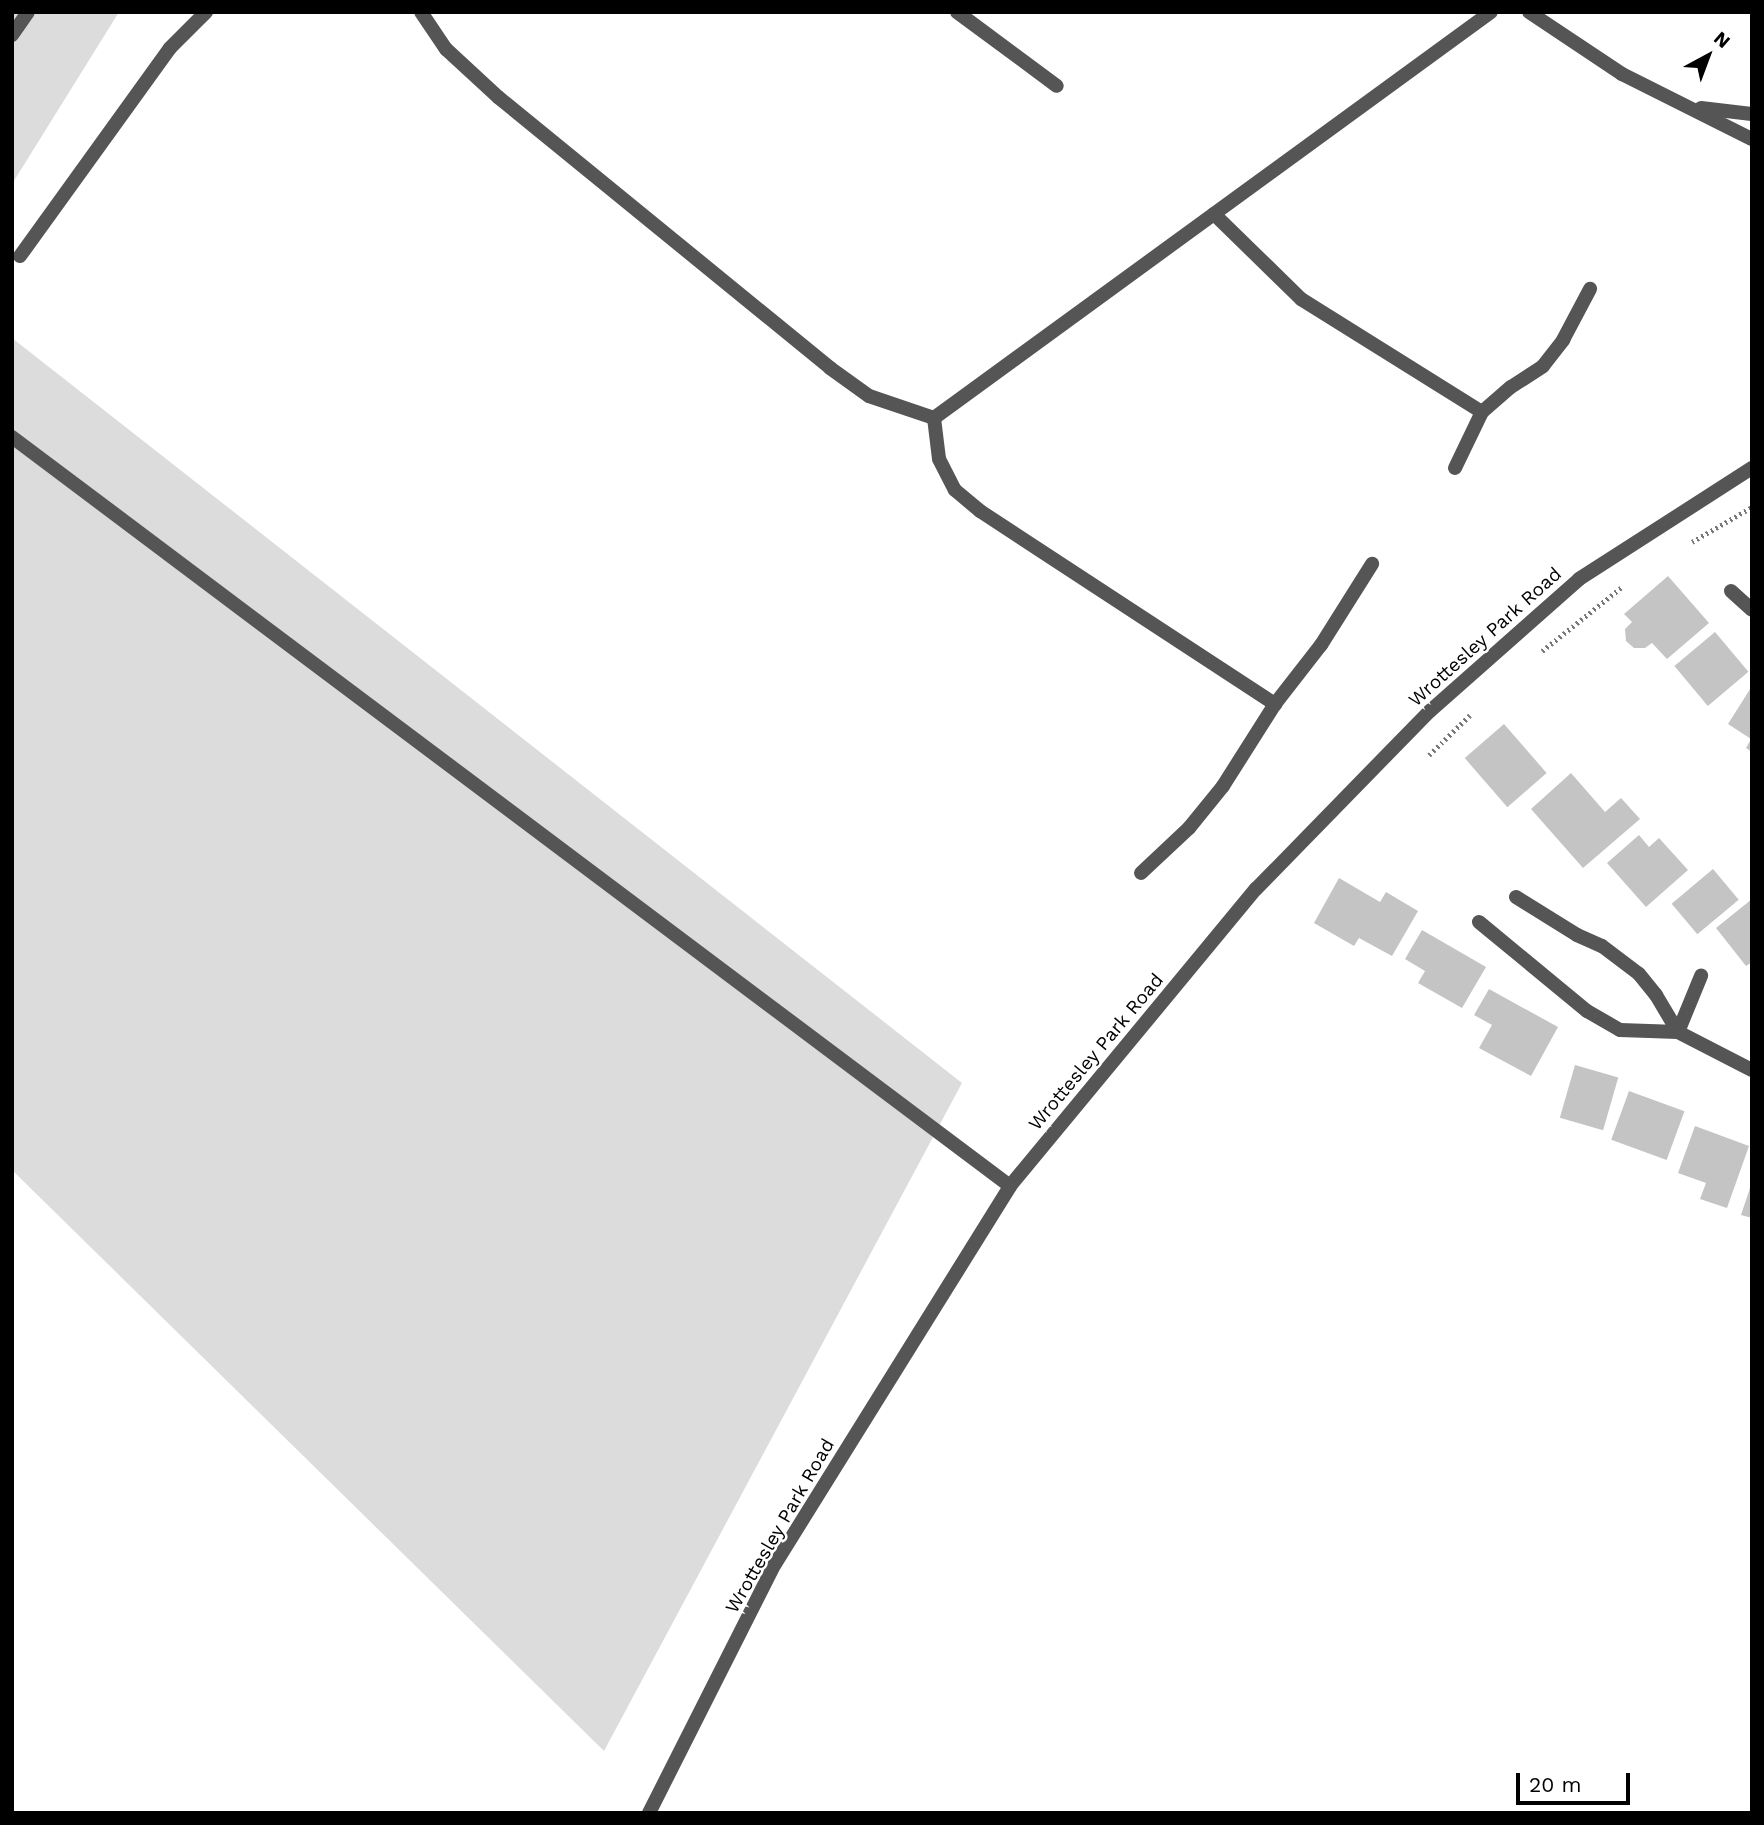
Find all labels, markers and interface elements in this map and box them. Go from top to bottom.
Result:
north arrow [1673,21,1743,91]
text: N [1709,26,1735,53]
street label: Wrottesley Park Road [1404,562,1566,712]
street label: Wrottesley Park Road [1023,969,1169,1135]
street label: Wrottesley Park Road [721,1434,839,1618]
scale bar [1519,1758,1633,1802]
text: 20 m [1529,1772,1581,1797]

